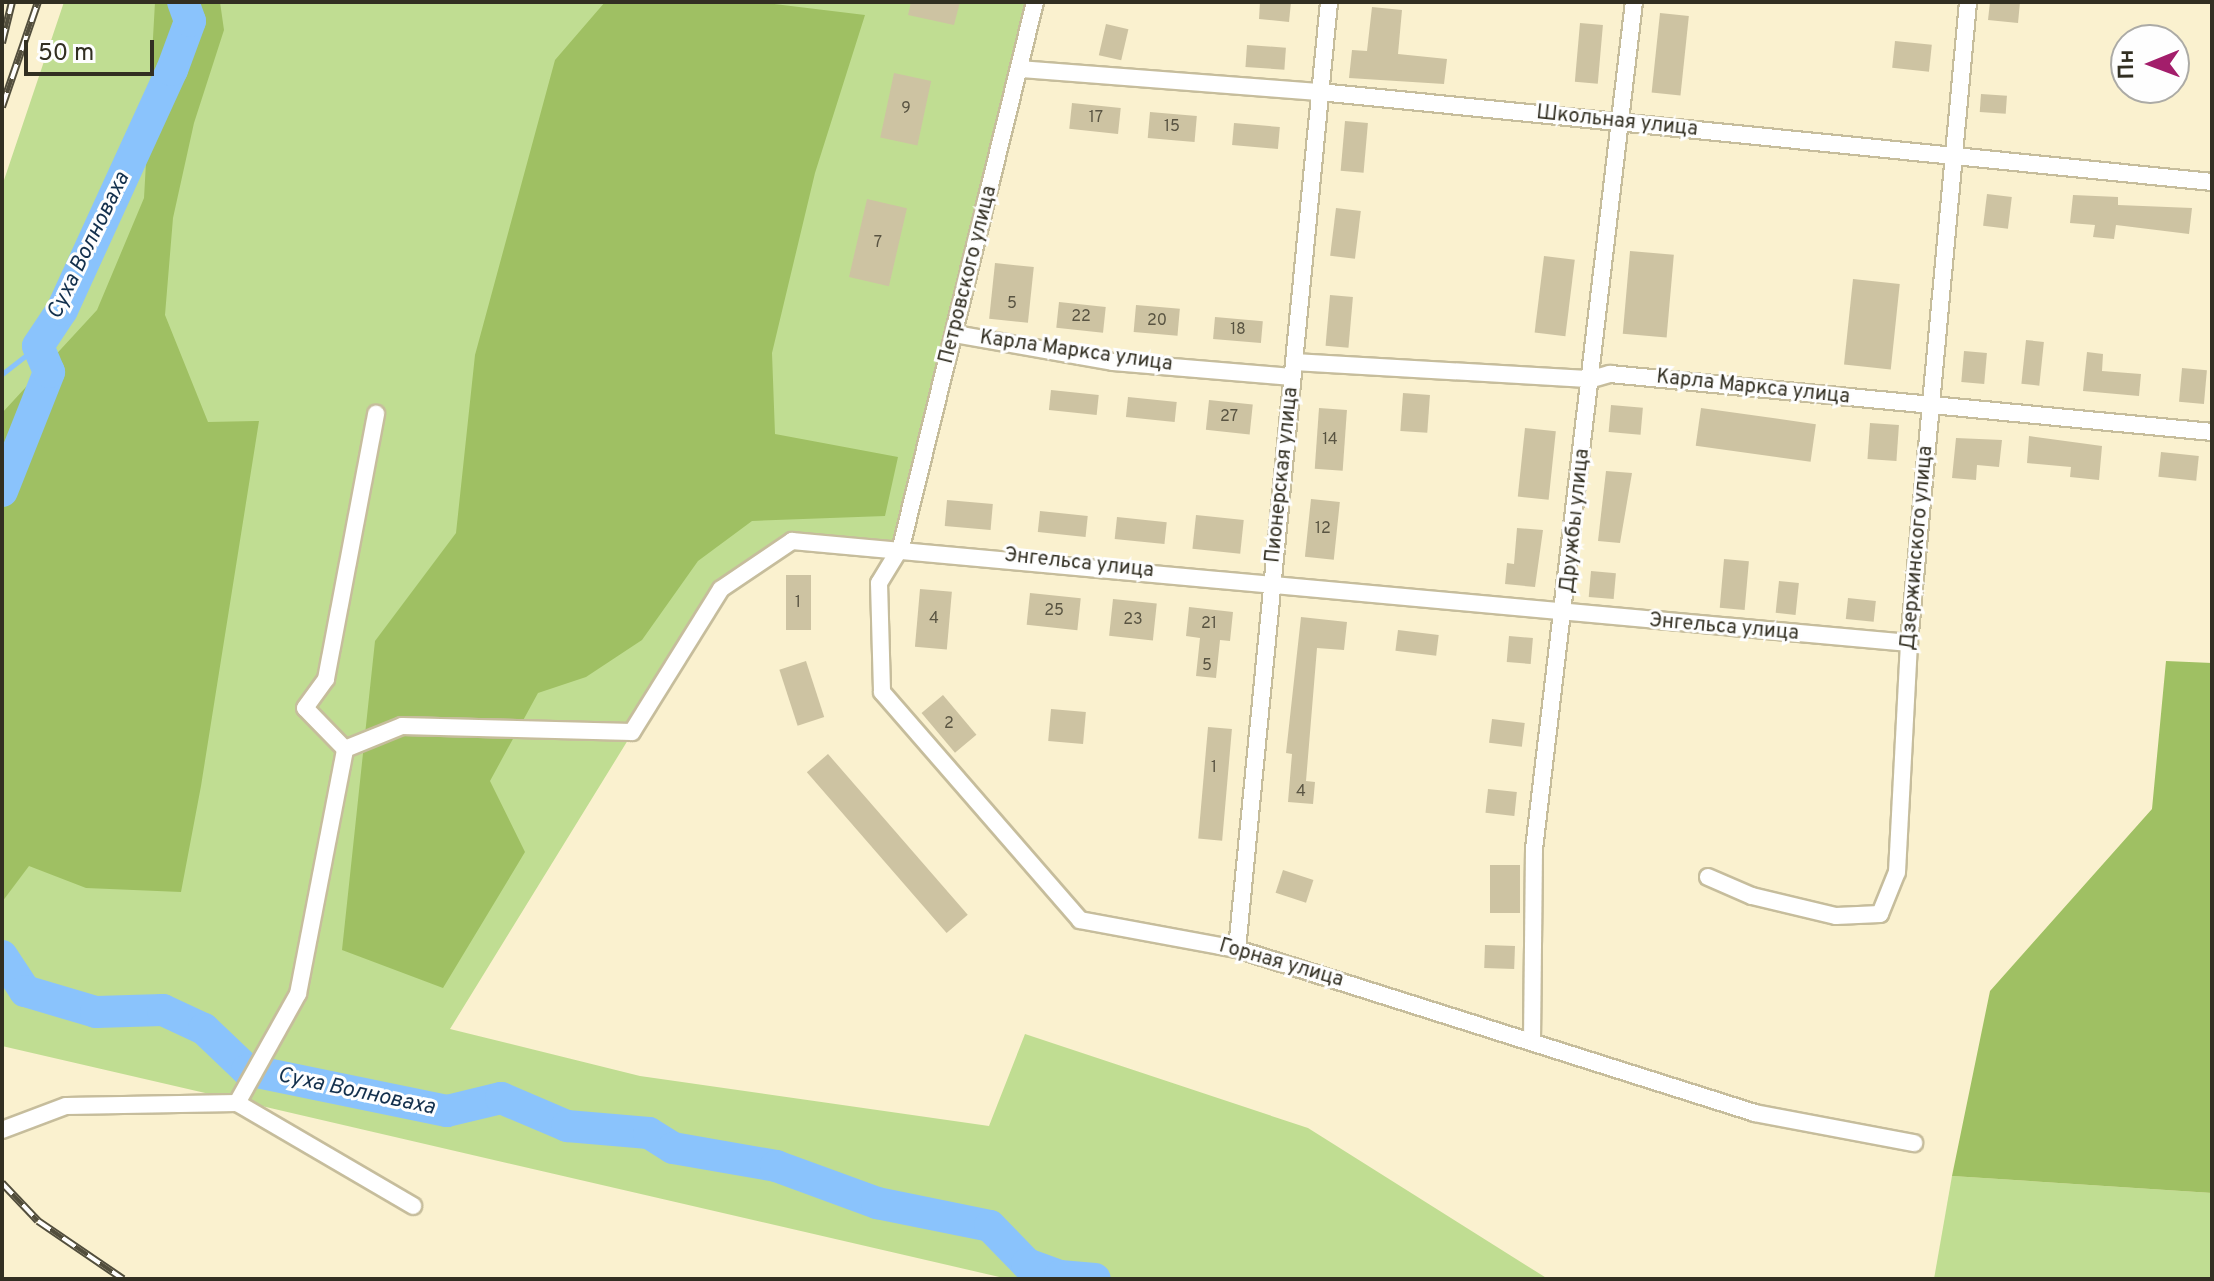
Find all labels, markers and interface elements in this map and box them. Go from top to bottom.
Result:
scale bar [28,24,158,74]
north arrow [2110,24,2190,104]
text: 50 m [38,39,94,69]
text: Пн [2114,49,2141,79]
house number: 9 [901,99,911,119]
street label: Школьная улица [1535,102,1699,142]
house number: 17 [1089,108,1103,128]
house number: 15 [1164,117,1180,137]
water label: Суха Волноваха [42,168,136,324]
street label: Петровского улица [935,184,1003,366]
house number: 7 [874,233,882,253]
house number: 5 [1007,294,1017,314]
house number: 22 [1071,307,1091,327]
house number: 20 [1147,311,1167,331]
house number: 18 [1230,320,1246,340]
street label: Карла Маркса улица [978,327,1174,377]
street label: Карла Маркса улица [1655,366,1851,410]
street label: Пионерская улица [1262,386,1304,564]
house number: 27 [1220,407,1238,427]
house number: 14 [1322,430,1338,450]
street label: Дзержинского улица [1897,445,1939,651]
street label: Дружбы улица [1556,448,1596,594]
house number: 12 [1315,519,1331,539]
street label: Энгельса улица [1003,544,1155,584]
house number: 1 [795,593,801,613]
house number: 25 [1044,601,1064,621]
house number: 4 [929,609,939,629]
house number: 23 [1123,610,1143,630]
street label: Энгельса улица [1648,610,1800,646]
house number: 21 [1201,614,1217,634]
house number: 5 [1202,656,1212,676]
house number: 2 [944,714,954,734]
house number: 1 [1211,758,1217,778]
house number: 4 [1296,782,1306,802]
street label: Горная улица [1216,935,1346,993]
water label: Суха Волноваха [275,1062,437,1122]

